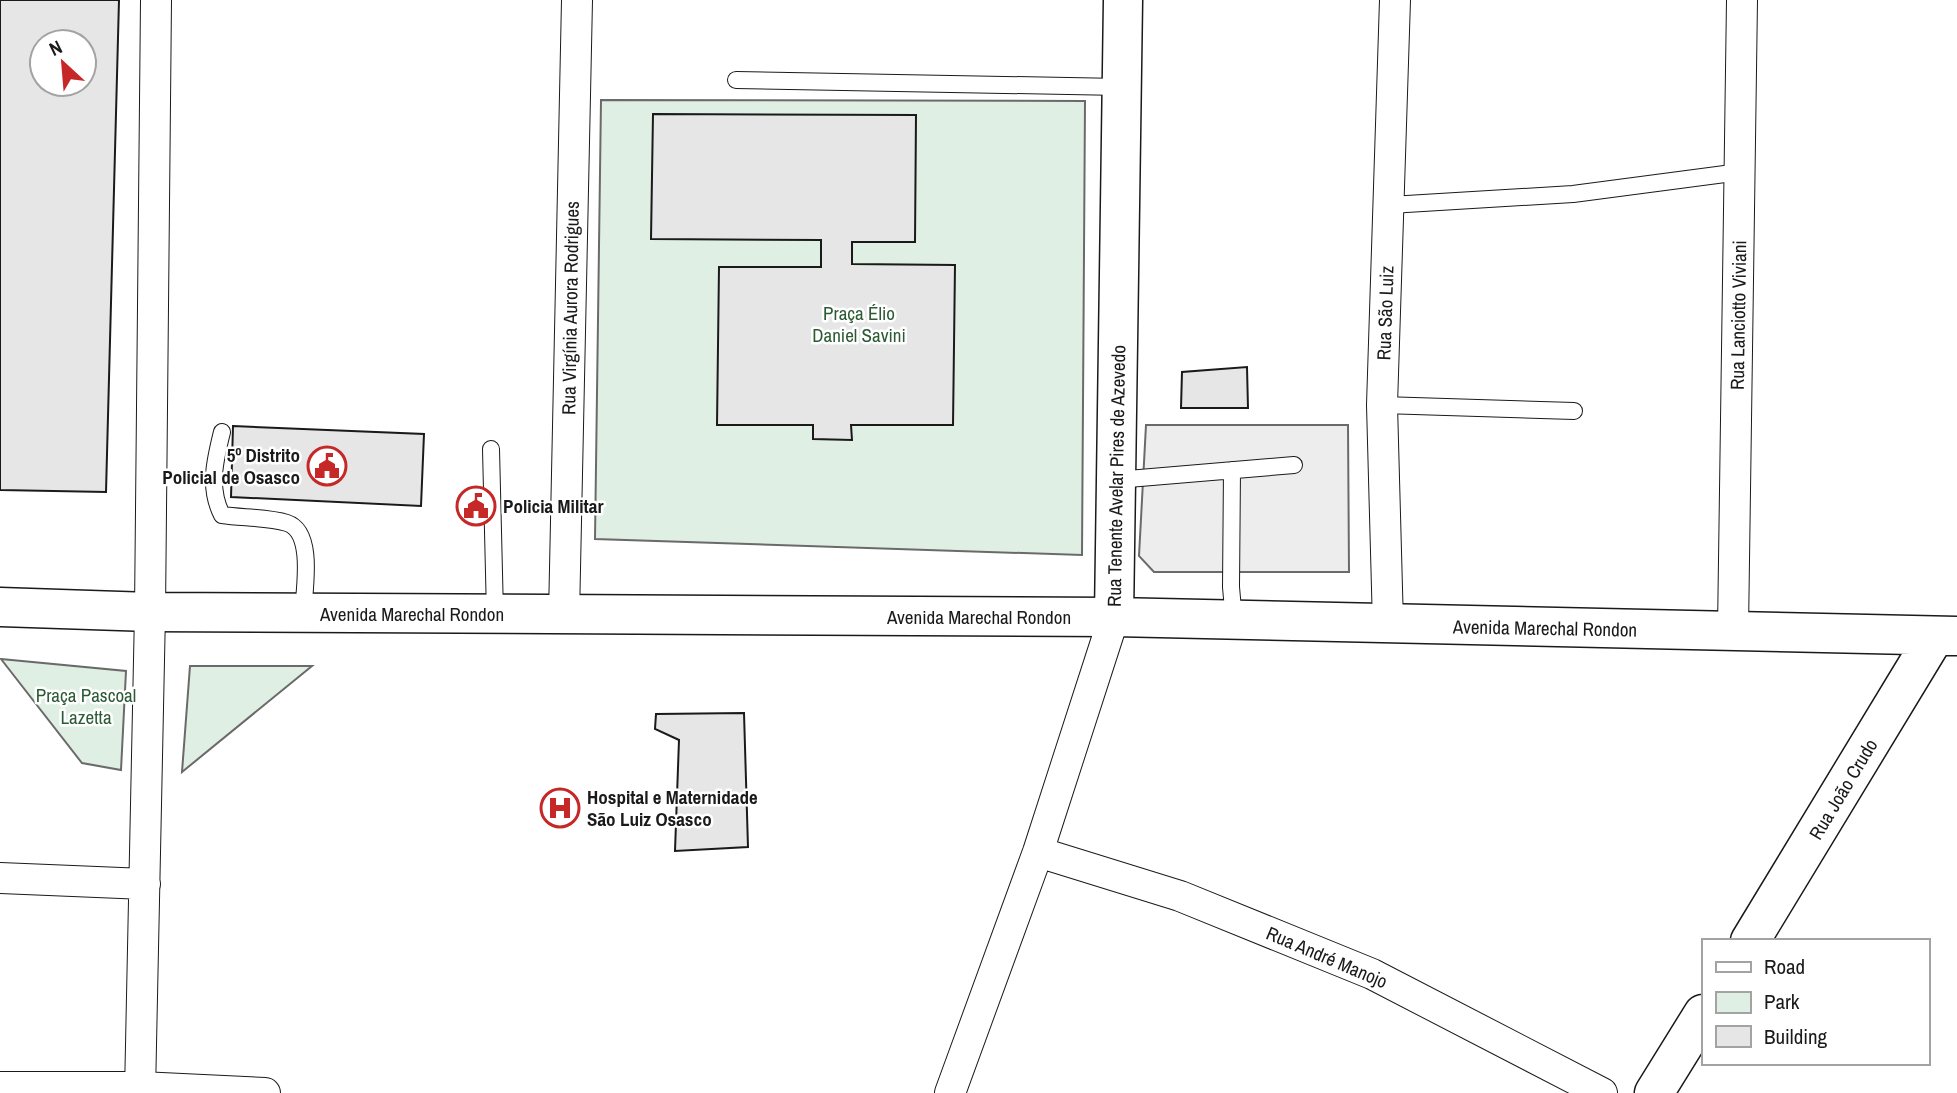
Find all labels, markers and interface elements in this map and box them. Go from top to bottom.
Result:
north arrow [28,28,98,98]
text: N [45,34,66,62]
street label: Rua Virgínia Aurora Rodrigues [555,201,585,415]
street label: Rua Lanciotto Viviani [1724,240,1752,390]
street label: Rua São Luiz [1370,265,1400,361]
park label: Praça Élio Daniel Savini [812,300,906,348]
street label: Rua Tenente Avelar Pires de Azevedo [1101,345,1131,607]
place label: 5º Distrito Policial de Osasco [162,442,300,490]
public building icon: 5º Distrito Policial de Osasco [306,445,348,487]
public building icon: Policia Militar [455,485,497,527]
place label: Policia Militar [503,493,603,519]
street label: Avenida Marechal Rondon [319,601,504,627]
street label: Avenida Marechal Rondon [886,604,1071,630]
street label: Avenida Marechal Rondon [1452,613,1637,643]
park label: Praça Pascoal Lazetta [36,682,136,730]
street label: Rua João Crudo [1803,734,1883,844]
place label: Hospital e Maternidade São Luiz Osasco [587,784,758,832]
hospital icon: Hospital e Maternidade São Luiz Osasco [539,787,581,829]
street label: Rua André Manojo [1263,920,1391,994]
legend [1702,939,1929,1065]
text: Road [1764,952,1805,981]
text: Park [1764,987,1800,1016]
text: Building [1764,1022,1828,1051]

